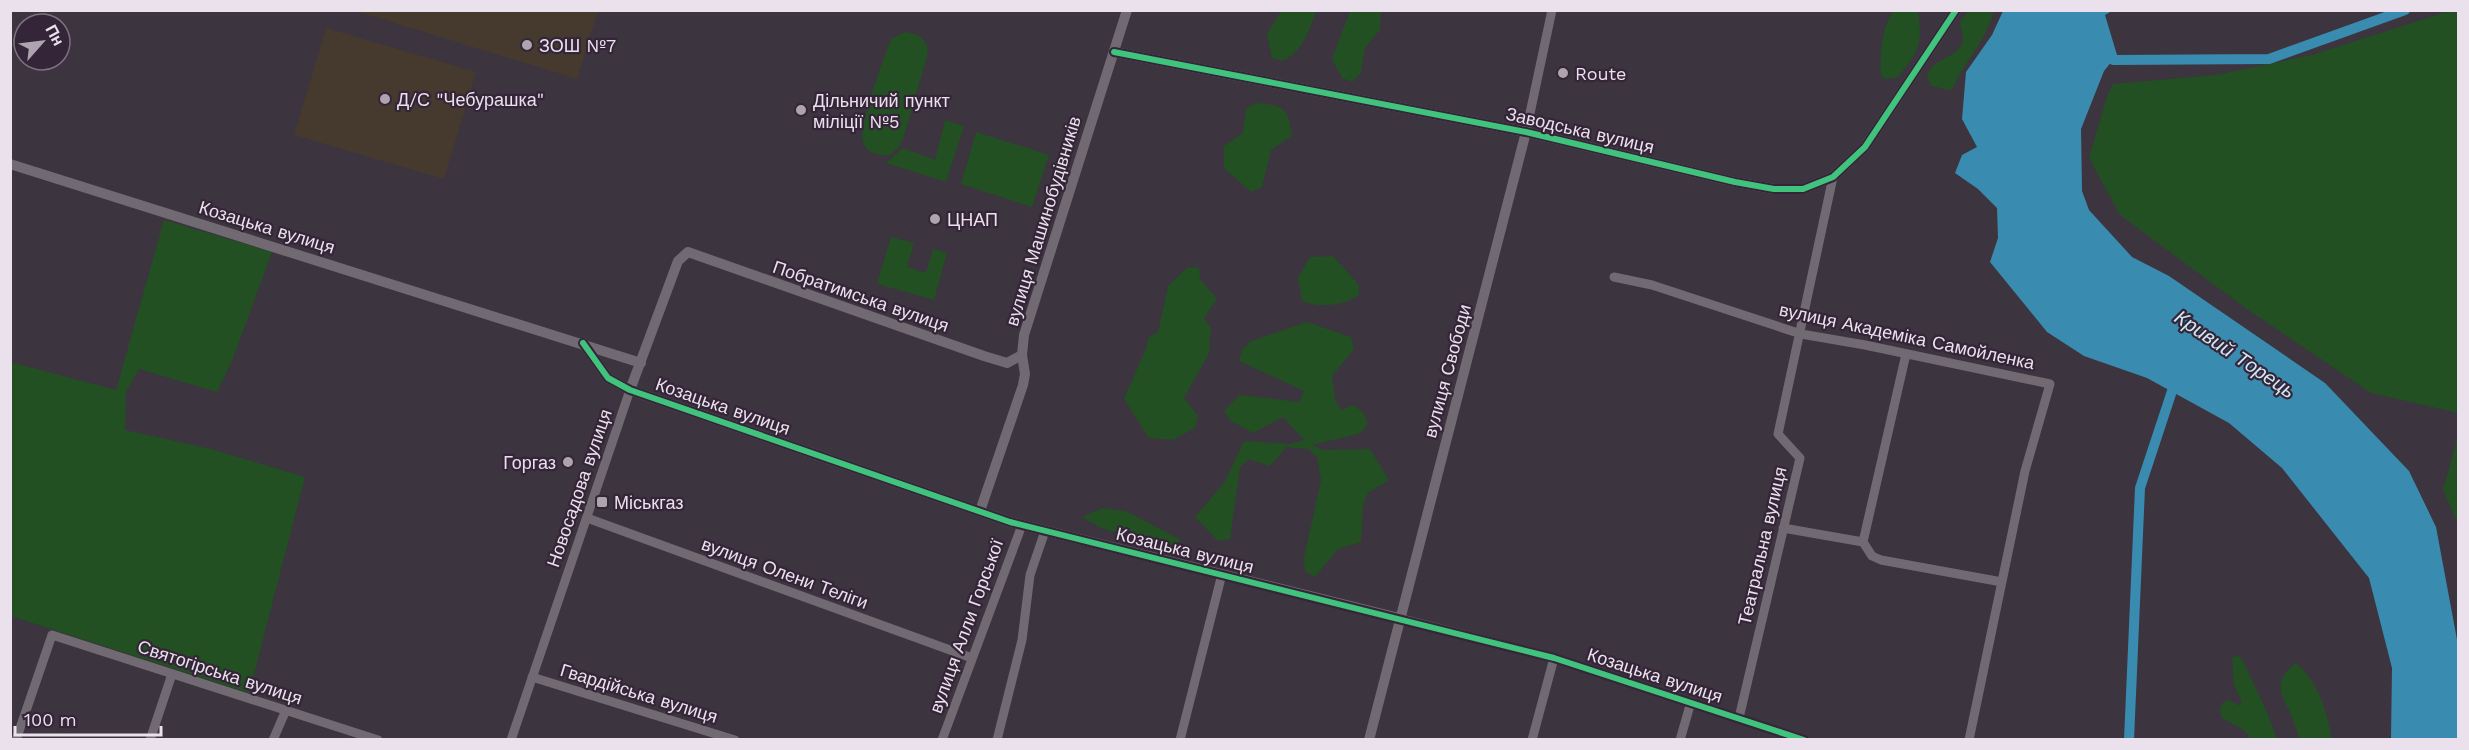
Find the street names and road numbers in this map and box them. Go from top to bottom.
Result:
street label: Заводська вулиця [1504,103,1656,157]
street label: вулиця Машинобудівників [1001,114,1085,328]
street label: Козацька вулиця [196,196,338,258]
street label: Побратимська вулиця [770,256,952,336]
street label: вулиця Академіка Самойленка [1777,299,2038,374]
street label: вулиця Свободи [1419,302,1475,440]
street label: Козацька вулиця [653,373,793,439]
street label: Новосадова вулиця [542,406,616,570]
street label: Театральна вулиця [1734,465,1790,627]
street label: Козацька вулиця [1114,523,1256,577]
street label: вулиця Олени Теліги [699,533,871,613]
street label: вулиця Алли Горської [925,536,1007,716]
street label: Святогірська вулиця [135,635,305,709]
street label: Козацька вулиця [1585,643,1725,707]
street label: Гвардійська вулиця [558,659,720,727]

